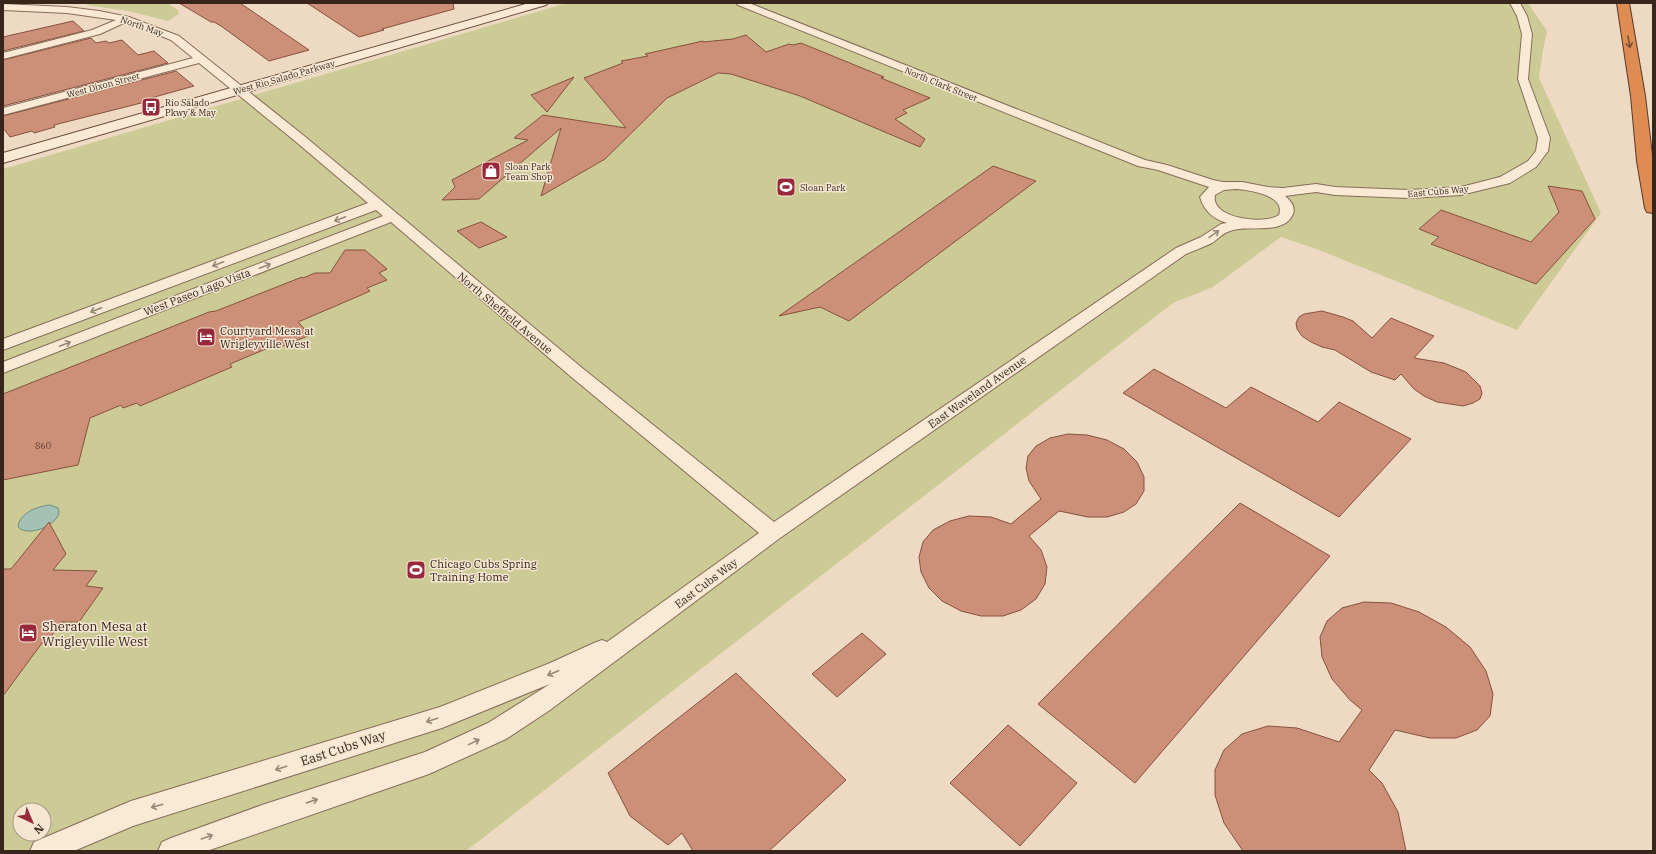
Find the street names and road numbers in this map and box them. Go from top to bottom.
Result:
street label: North May [119,14,165,38]
street label: West Rio Salado Parkway [232,57,336,97]
street label: North Clark Street [903,64,979,104]
street label: West Dixon Street [65,70,141,100]
street label: East Cubs Way [1407,183,1469,199]
street label: West Paseo Lago Vista [142,265,252,319]
street label: North Sheffield Avenue [455,269,556,357]
street label: East Waveland Avenue [925,353,1029,431]
street label: East Cubs Way [672,555,740,611]
street label: East Cubs Way [298,726,388,770]

